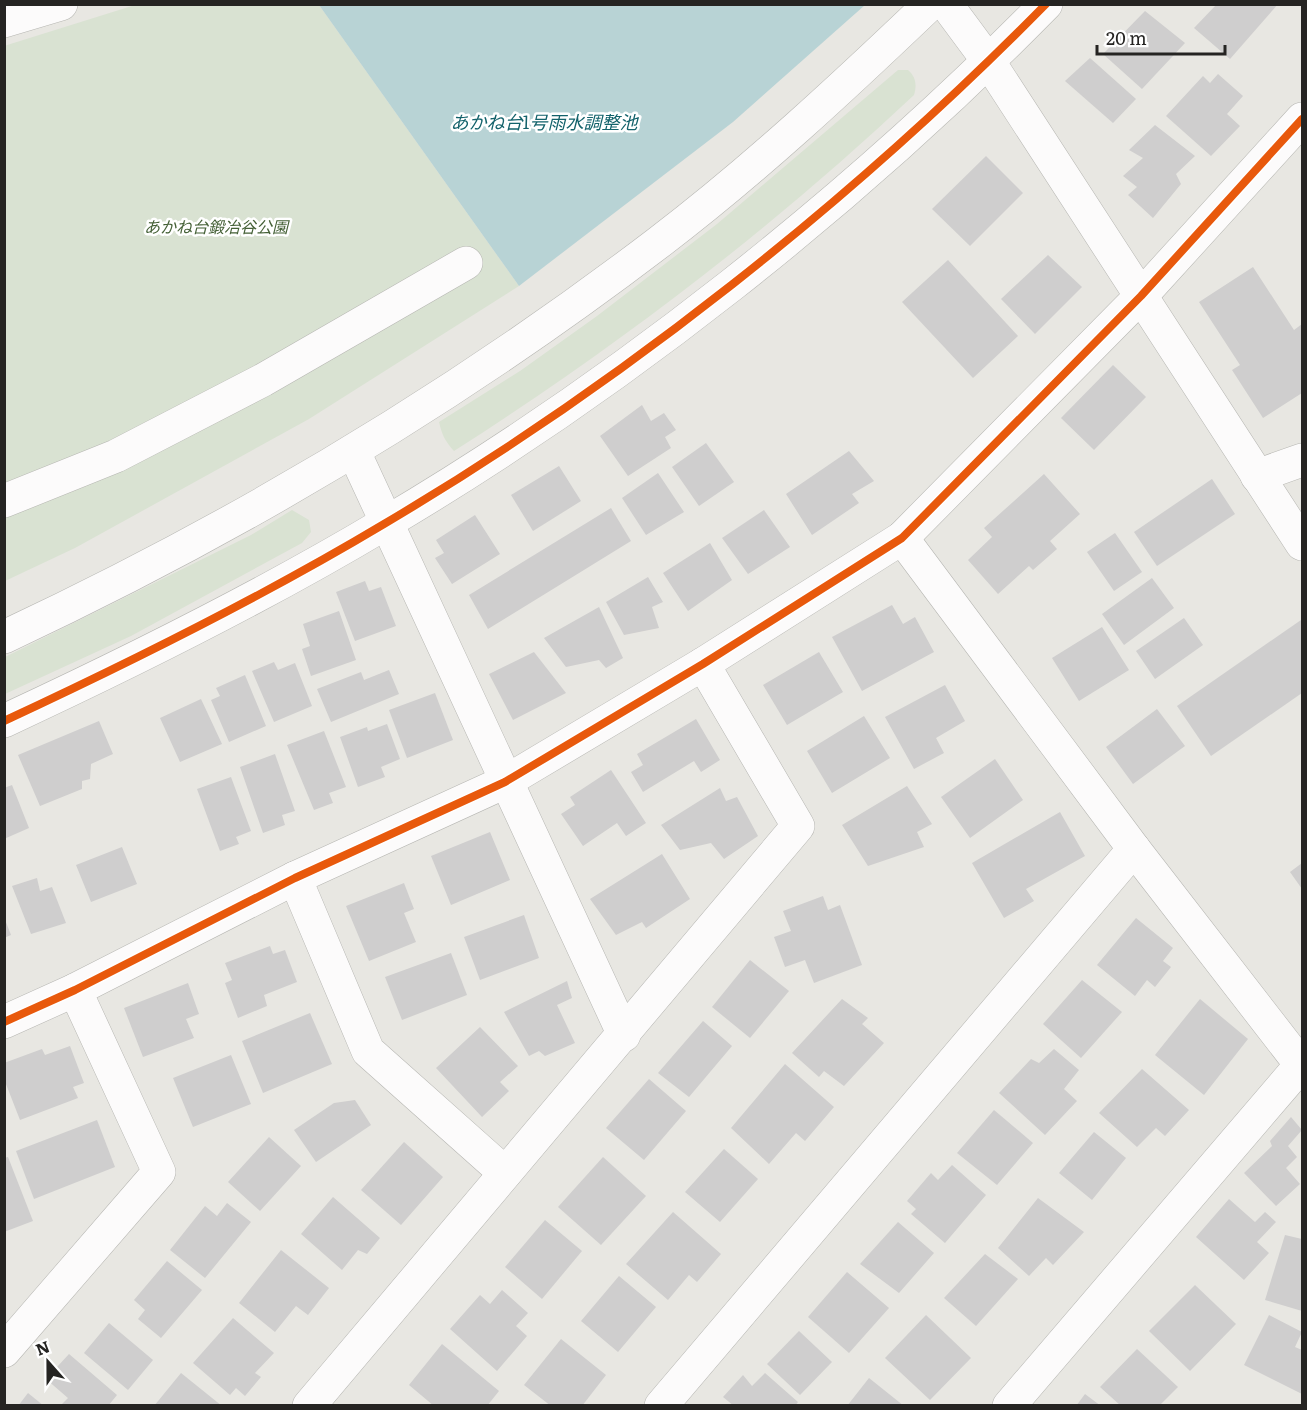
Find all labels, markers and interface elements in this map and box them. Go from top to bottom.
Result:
scale bar [1097,18,1224,56]
text: 20 m [1106,24,1147,51]
water label: あかね台1号雨水調整池 [451,108,639,135]
park label: あかね台鍛冶谷公園 [144,214,290,238]
north arrow [18,1332,78,1392]
text: N [32,1333,53,1361]

